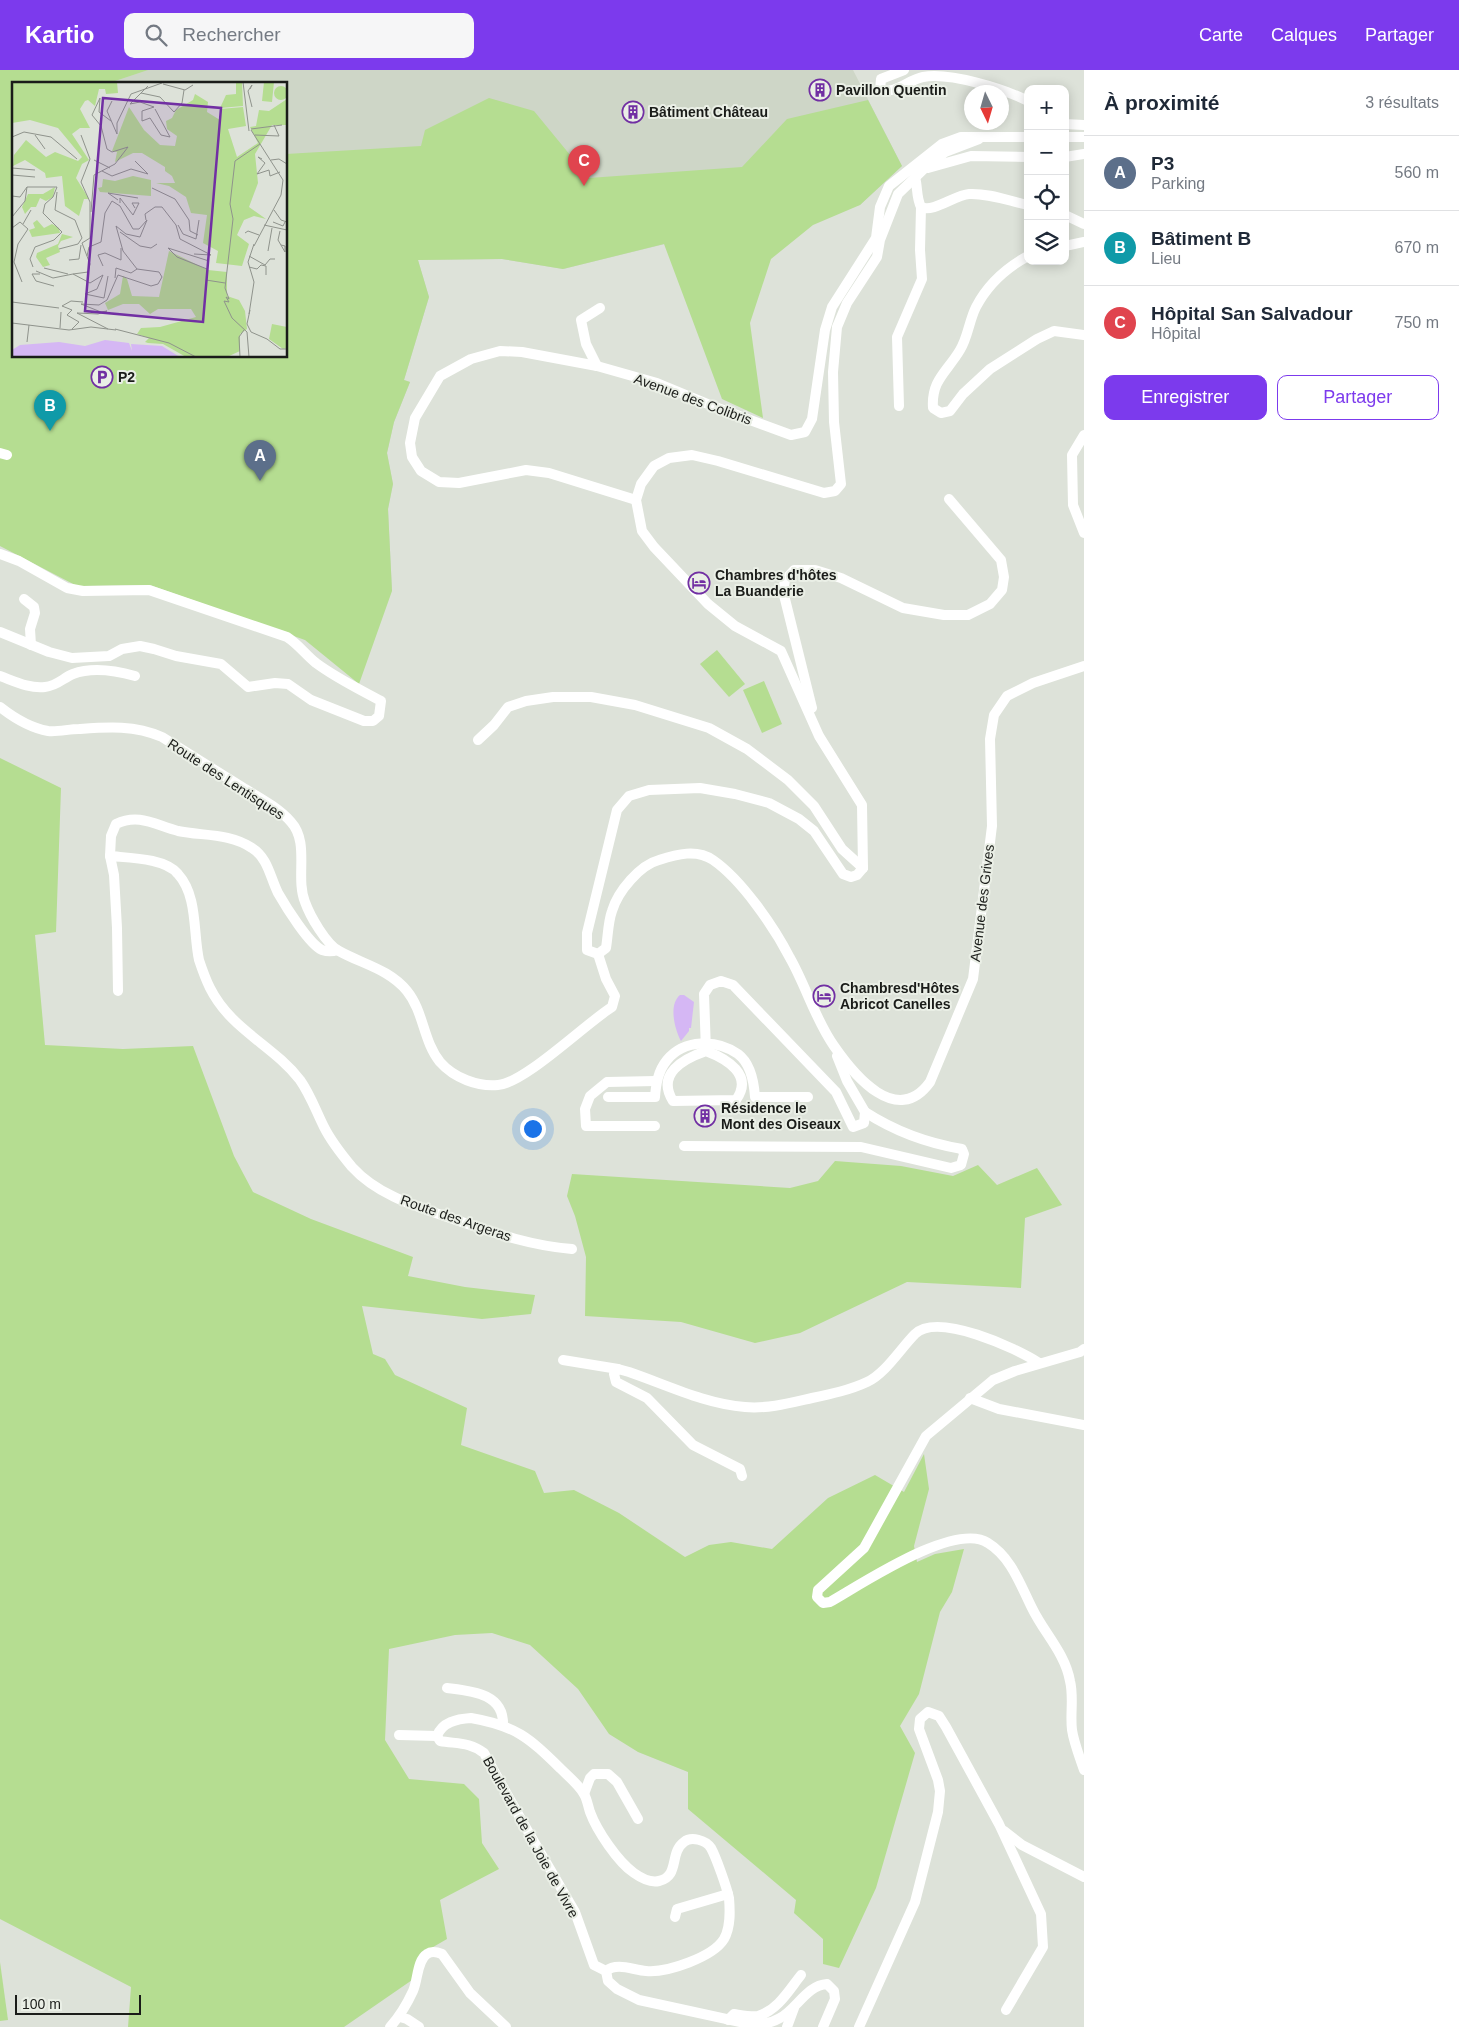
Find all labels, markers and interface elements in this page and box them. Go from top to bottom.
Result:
search box [124,13,474,58]
text: Kartio [25,21,94,48]
icon: search [142,21,170,49]
text: Rechercher [182,24,281,45]
text: Carte [1199,25,1243,45]
text: Calques [1271,25,1337,45]
text: Partager [1365,25,1434,45]
building icon: Pavillon Quentin [808,78,832,102]
inset map [12,82,288,358]
place label: Pavillon Quentin [836,82,946,98]
north arrow [964,85,1009,130]
map controls [1024,85,1069,265]
button: + [1024,85,1069,130]
text: À proximité [1104,91,1220,114]
text: 3 résultats [1365,94,1439,111]
building icon: Bâtiment Château [621,100,645,124]
place label: Bâtiment Château [649,104,768,120]
button: − [1024,130,1069,175]
pin: C [568,145,600,186]
text: P3 [1151,153,1174,174]
text: A [1114,164,1126,181]
text: 560 m [1395,164,1439,181]
button: locate [1024,175,1069,220]
text: Parking [1151,175,1205,192]
button: layers [1024,220,1069,265]
text: Bâtiment B [1151,228,1251,249]
text: B [1114,239,1126,256]
text: 670 m [1395,239,1439,256]
text: Lieu [1151,250,1181,267]
text: Hôpital San Salvadour [1151,303,1353,324]
text: C [1114,314,1126,331]
text: 750 m [1395,314,1439,331]
text: Hôpital [1151,325,1201,342]
parking icon: P2 [90,365,114,389]
place label: P2 [118,369,135,385]
street label: Avenue des Colibris [632,370,754,428]
button: Enregistrer [1104,375,1267,420]
button: Partager [1277,375,1439,420]
pin: B [34,390,66,431]
pin: A [244,440,276,481]
place label: Chambres d'hôtes La Buanderie [715,567,837,599]
hotel icon: Chambres d'hôtes La Buanderie [687,571,711,595]
street label: Route des Lentisques [165,735,287,823]
street label: Avenue des Grives [967,843,997,963]
place label: Chambresd'Hôtes Abricot Canelles [840,980,959,1012]
hotel icon: Chambresd'Hôtes Abricot Canelles [812,984,836,1008]
place label: Résidence le Mont des Oiseaux [721,1100,841,1132]
building icon: Résidence le Mont des Oiseaux [693,1104,717,1128]
your location [520,1116,546,1142]
street label: Route des Argeras [399,1192,513,1244]
street label: Boulevard de la Joie de Vivre [480,1754,582,1921]
scale bar [15,1992,141,2015]
text: 100 m [22,1996,61,2012]

